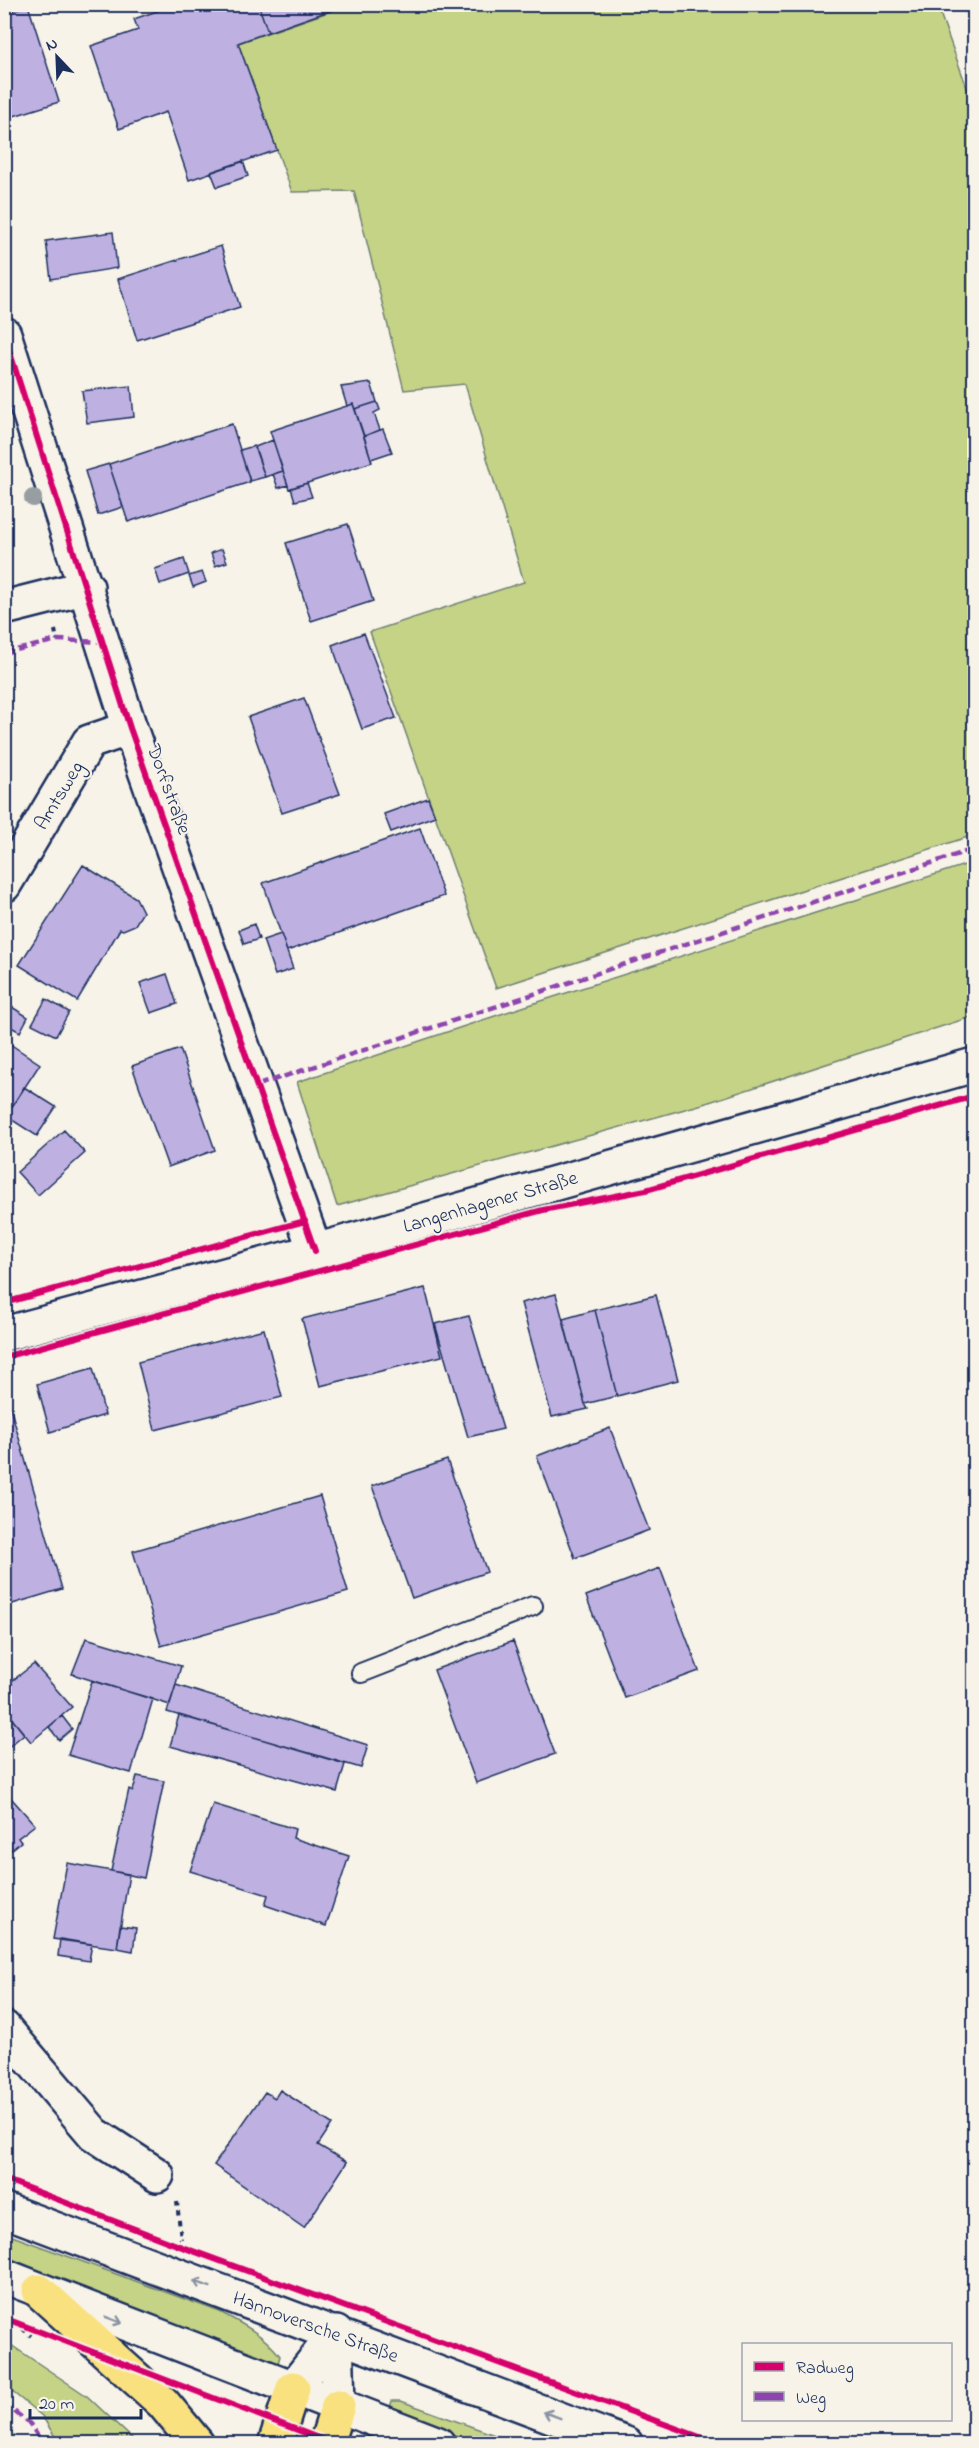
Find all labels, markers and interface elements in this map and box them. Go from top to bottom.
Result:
north arrow [27,27,87,87]
text: N [42,32,62,58]
street label: Dorfstraße [138,740,197,839]
street label: Amtsweg [28,756,93,837]
street label: Langenhagener Straße [400,1165,582,1243]
one-way arrow [193,2277,212,2288]
street label: Hannoversche Straße [228,2285,402,2372]
one-way arrow [104,2315,122,2326]
legend [742,2343,952,2421]
text: Radweg [796,2356,854,2383]
scale bar [30,2382,141,2420]
text: Weg [796,2386,826,2413]
text: 20 m [39,2392,74,2418]
one-way arrow [543,2409,562,2420]

